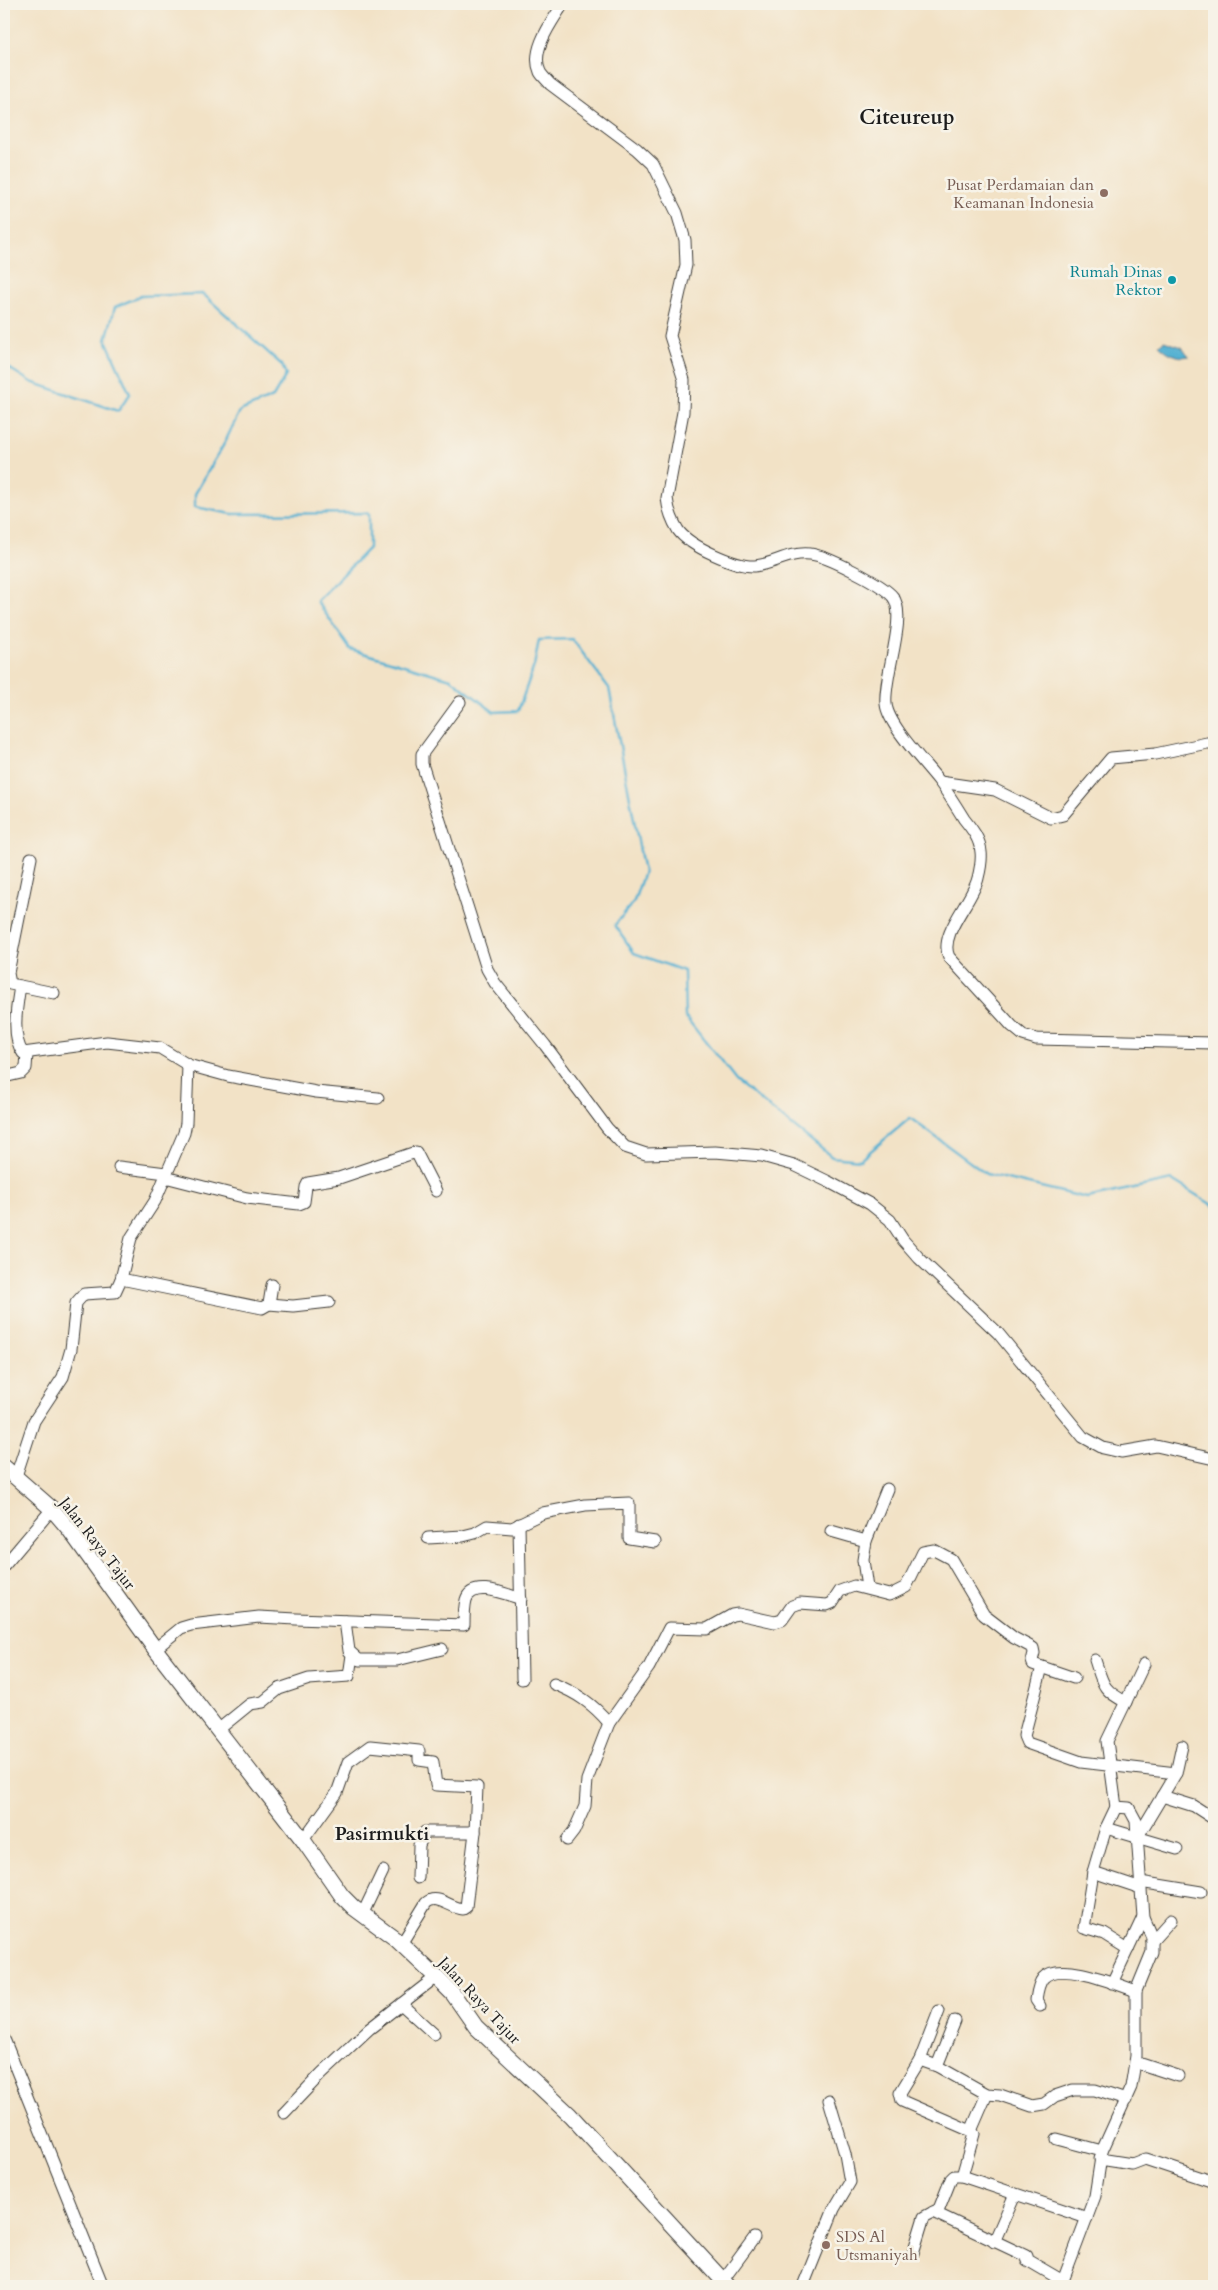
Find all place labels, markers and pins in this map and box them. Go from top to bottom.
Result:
place label: Pusat Perdamaian dan Keamanan Indonesia [946,174,1094,214]
marker: Pusat Perdamaian dan Keamanan Indonesia [1098,187,1110,199]
place label: Rumah Dinas Rektor [1070,261,1162,301]
marker: Rumah Dinas Rektor [1166,274,1178,286]
place label: SDS Al Utsmaniyah [836,2226,918,2266]
marker: SDS Al Utsmaniyah [820,2239,832,2251]

